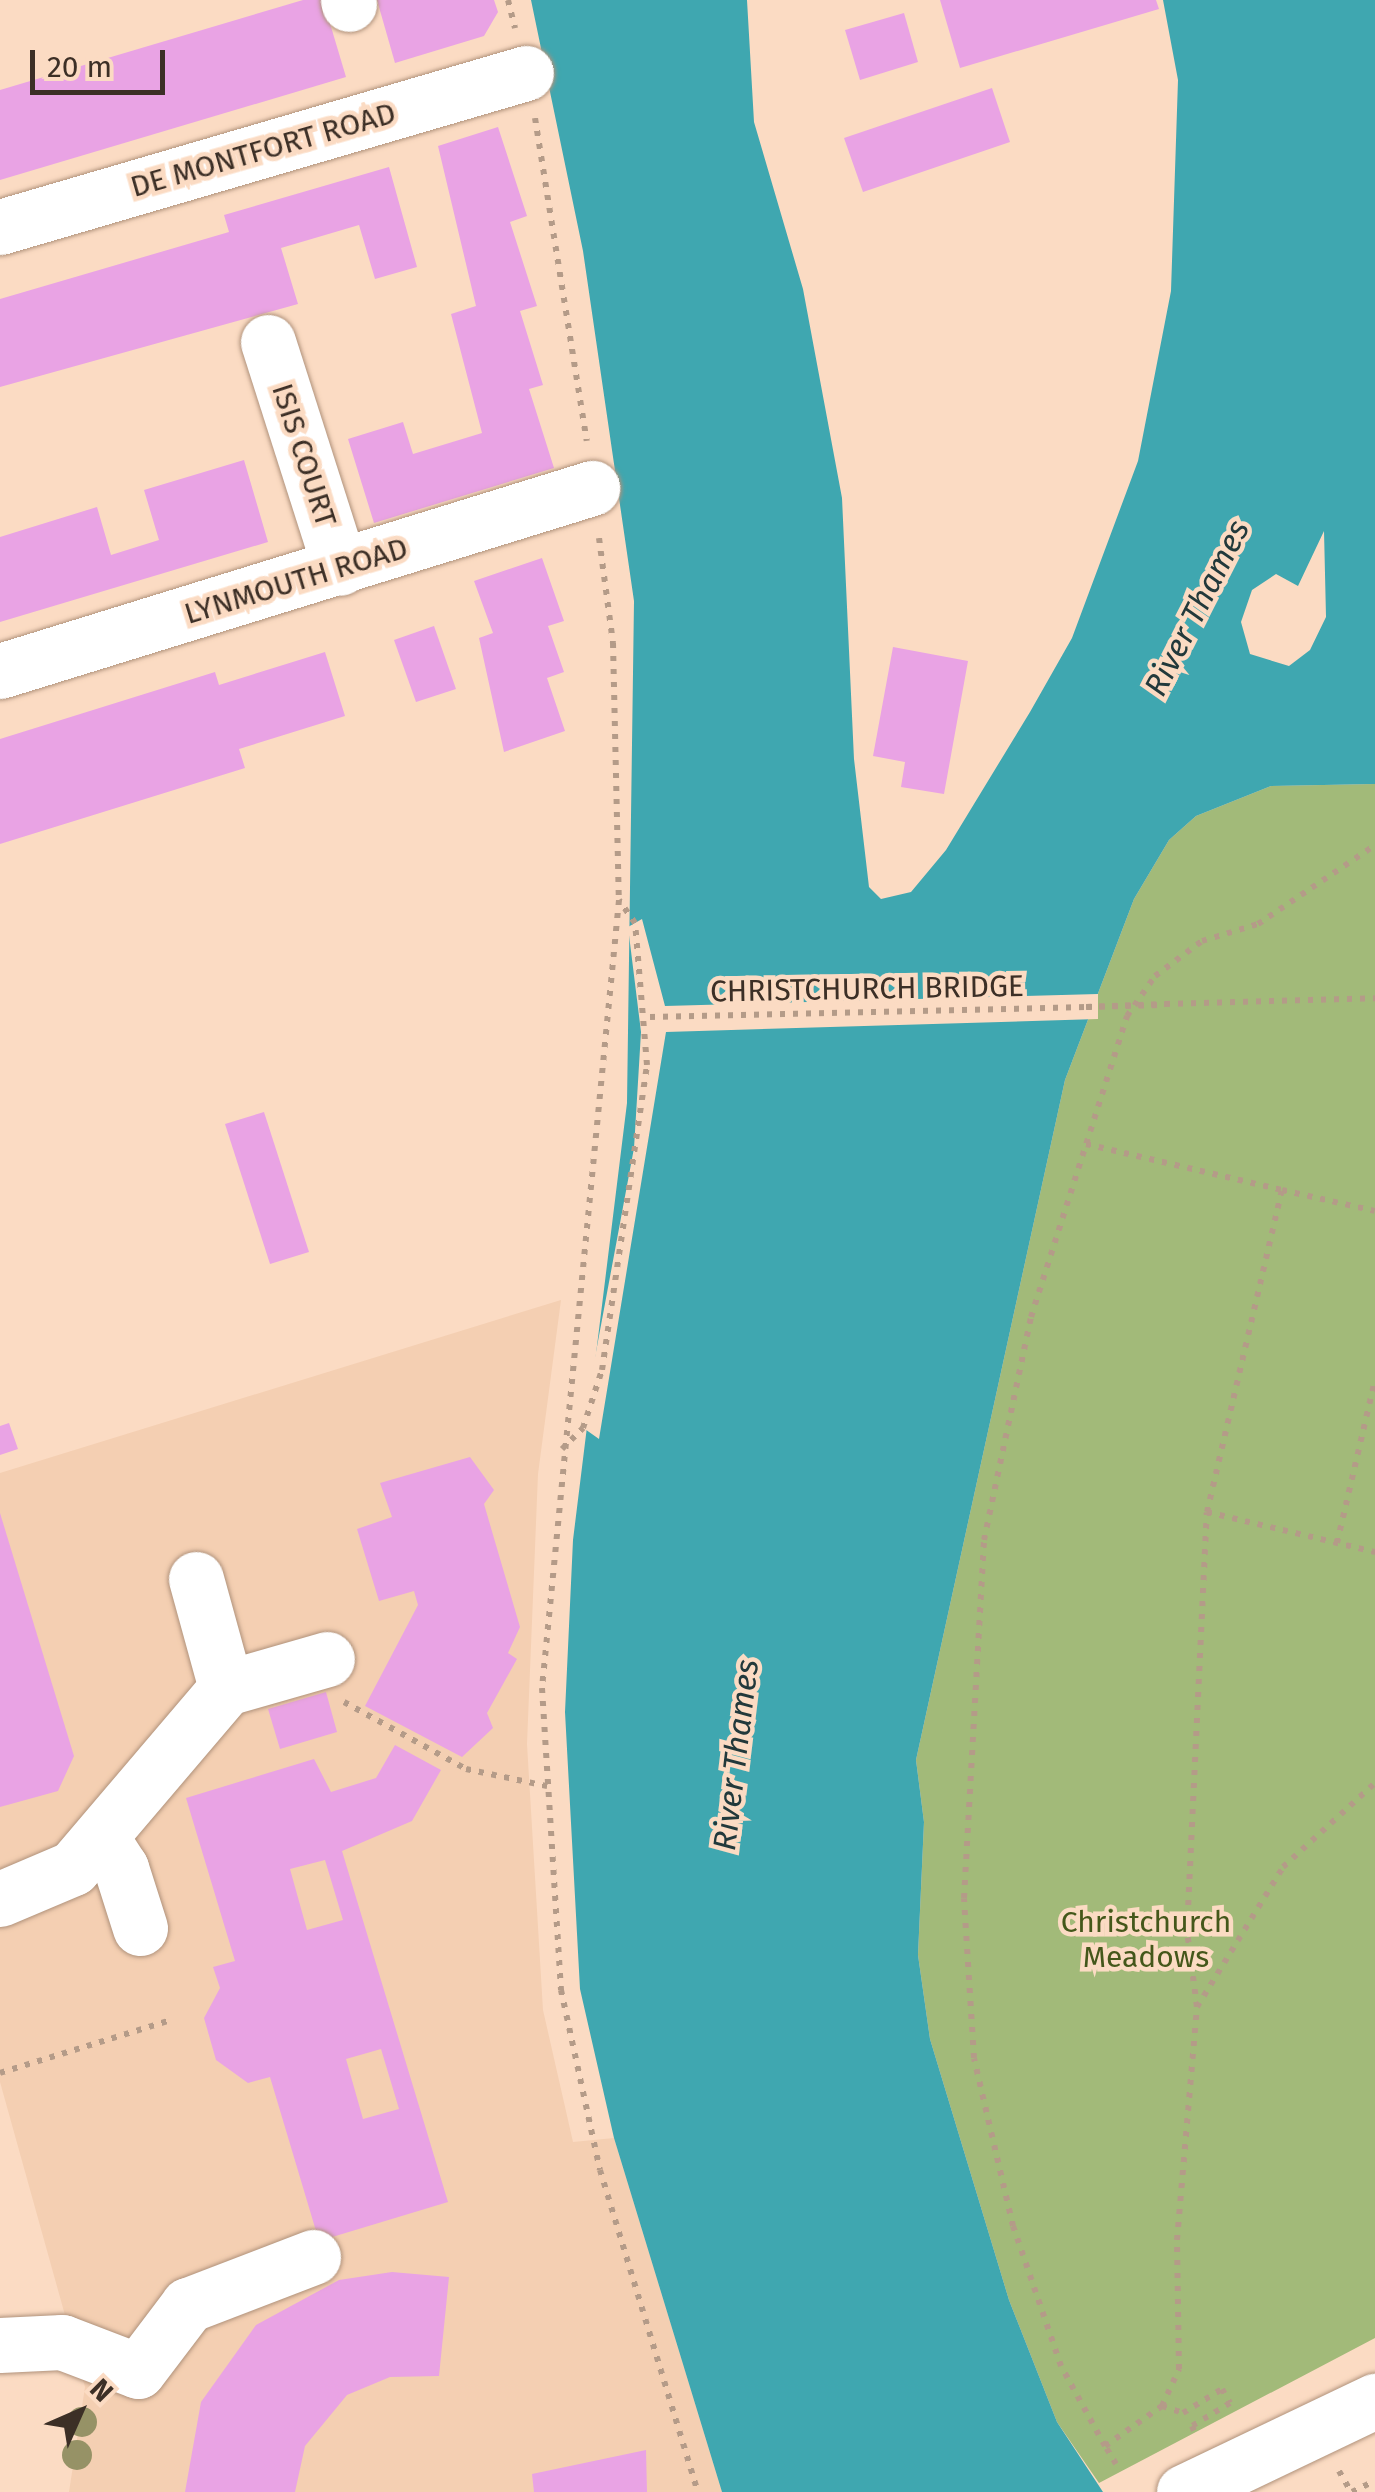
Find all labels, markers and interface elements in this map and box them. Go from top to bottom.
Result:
scale bar [35,30,170,92]
text: 20 m [47,49,112,85]
street label: DE MONTFORT ROAD [126,95,400,205]
street label: ISIS COURT [264,379,344,531]
water label: River Thames [1136,514,1258,702]
street label: LYNMOUTH ROAD [180,530,412,632]
street label: CHRISTCHURCH BRIDGE [710,968,1024,1010]
water label: River Thames [705,1657,767,1853]
park label: Christchurch Meadows [1061,1904,1231,1974]
north arrow [30,2362,130,2462]
text: N [83,2372,120,2409]

